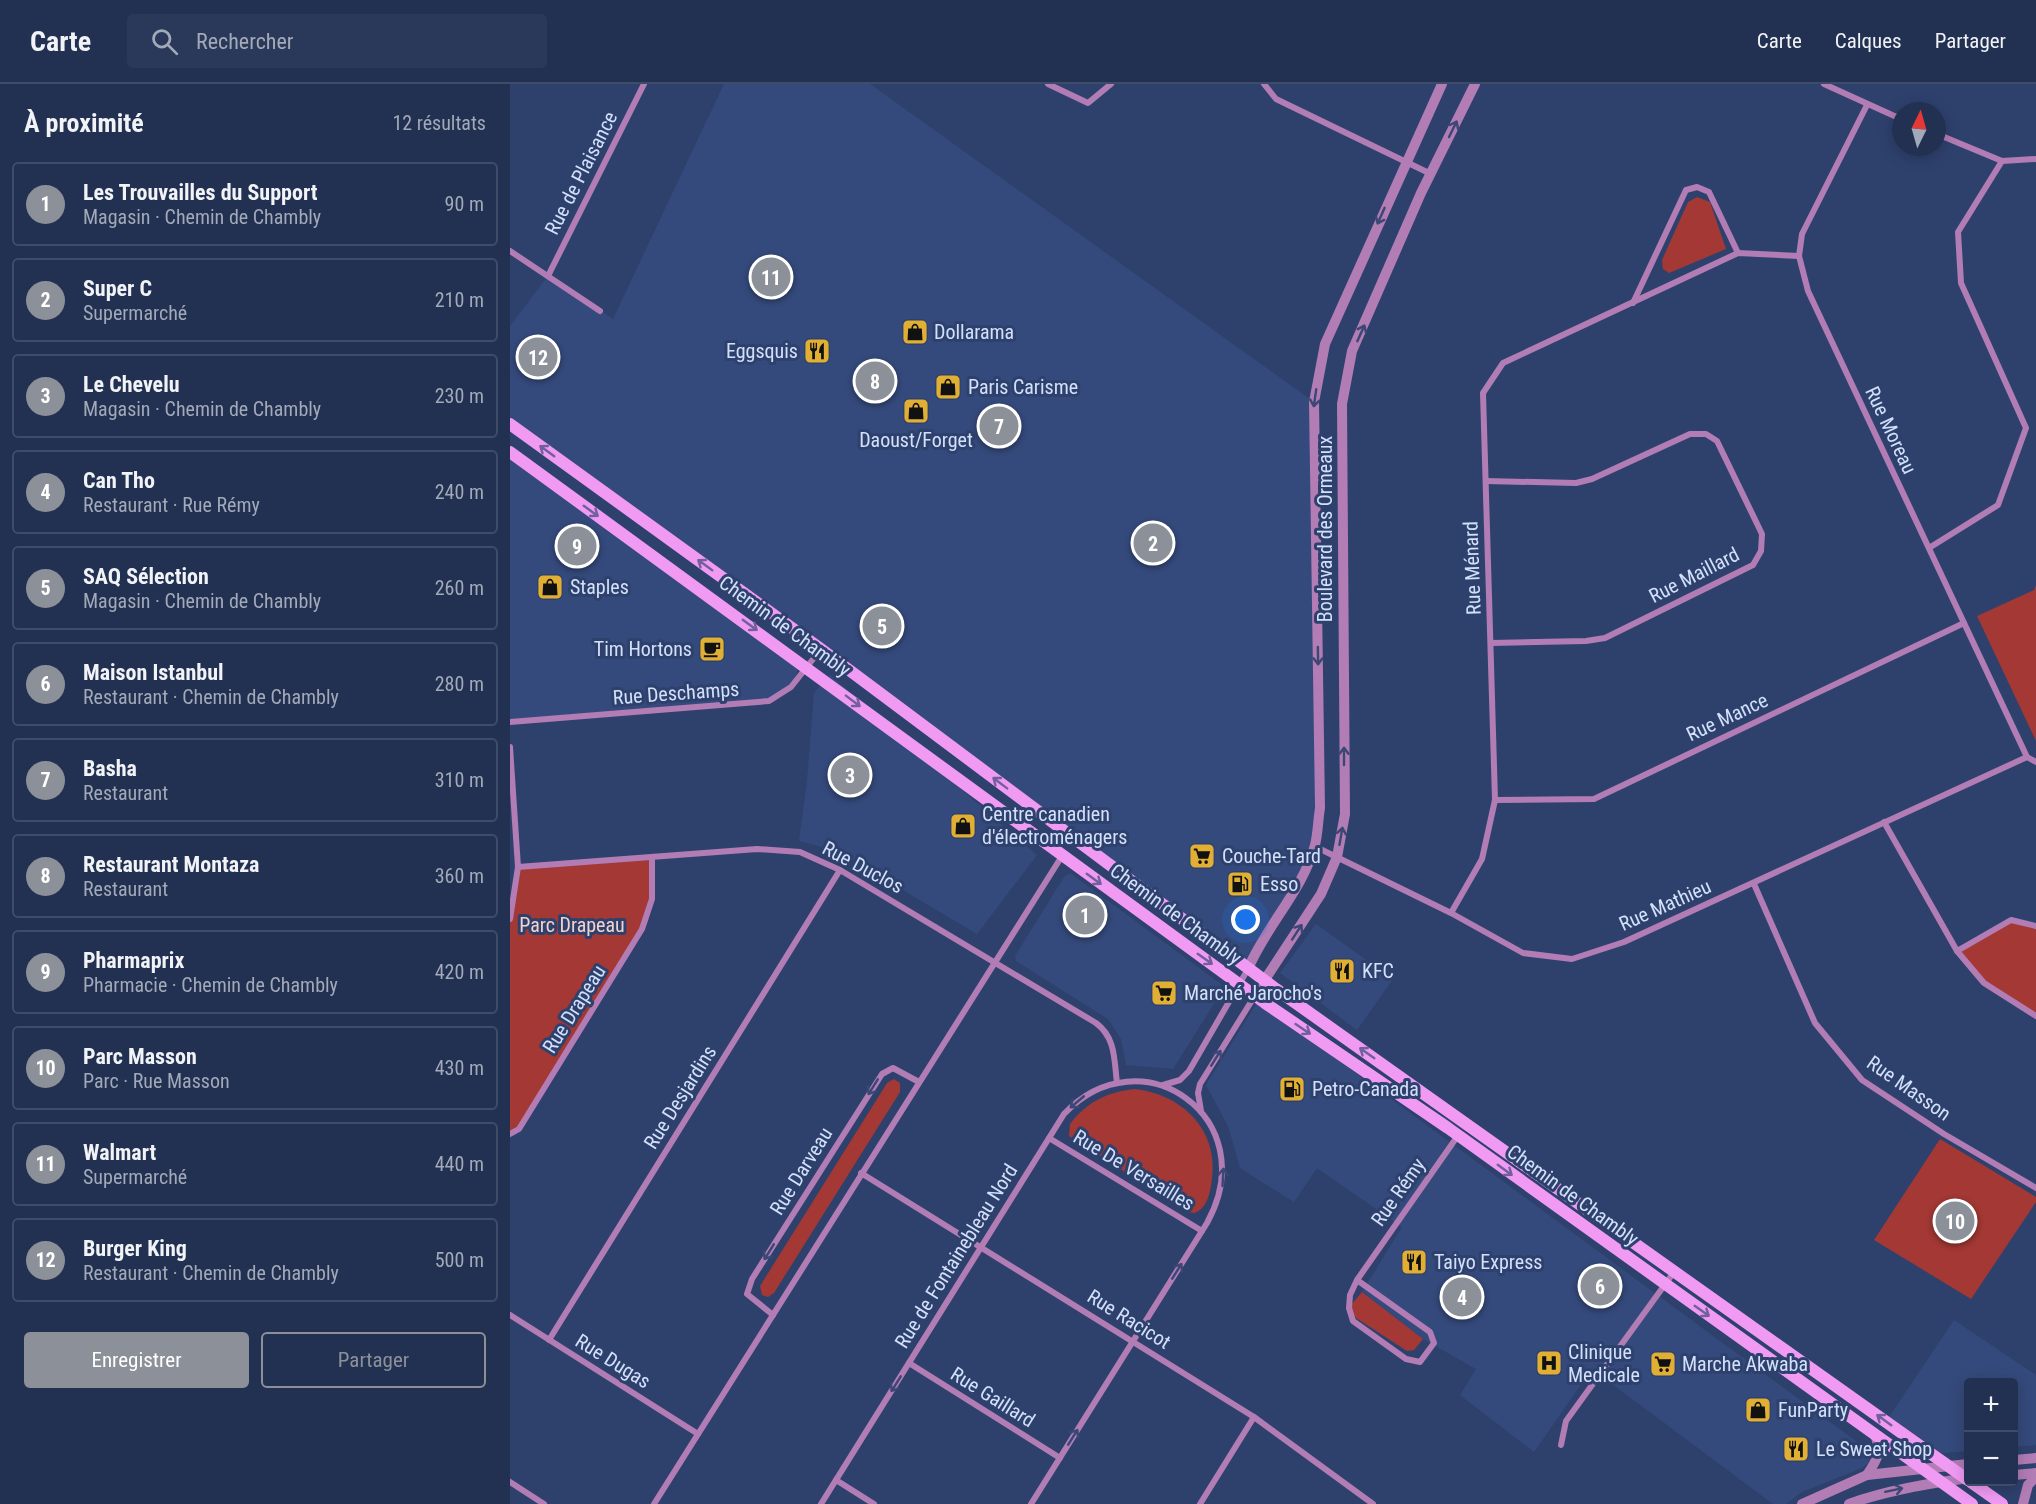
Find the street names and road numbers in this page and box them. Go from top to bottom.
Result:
street label: Rue de Plaisance [540,107,622,239]
street label: Rue Moreau [1860,382,1922,478]
street label: Boulevard des Ormeaux [1313,436,1337,622]
street label: Rue Ménard [1458,521,1486,615]
street label: Rue Maillard [1645,542,1743,608]
street label: Chemin de Chambly [715,570,855,682]
street label: Rue Deschamps [612,677,740,709]
street label: Rue Mance [1682,688,1772,746]
street label: Rue Duclos [818,836,908,898]
street label: Chemin de Chambly [1106,858,1246,970]
street label: Rue Mathieu [1615,874,1715,936]
street label: Rue Drapeau [537,960,611,1058]
street label: Rue Desjardins [639,1041,721,1153]
street label: Rue Masson [1862,1050,1956,1126]
street label: Rue Darveau [765,1123,837,1219]
street label: Rue De Versailles [1069,1124,1199,1216]
street label: Chemin de Chambly [1503,1139,1643,1251]
street label: Rue Rémy [1366,1153,1430,1231]
street label: Rue de Fontainebleau Nord [890,1160,1022,1352]
street label: Rue Racicot [1083,1284,1175,1354]
street label: Rue Dugas [571,1329,655,1393]
street label: Rue Gaillard [946,1362,1040,1432]

